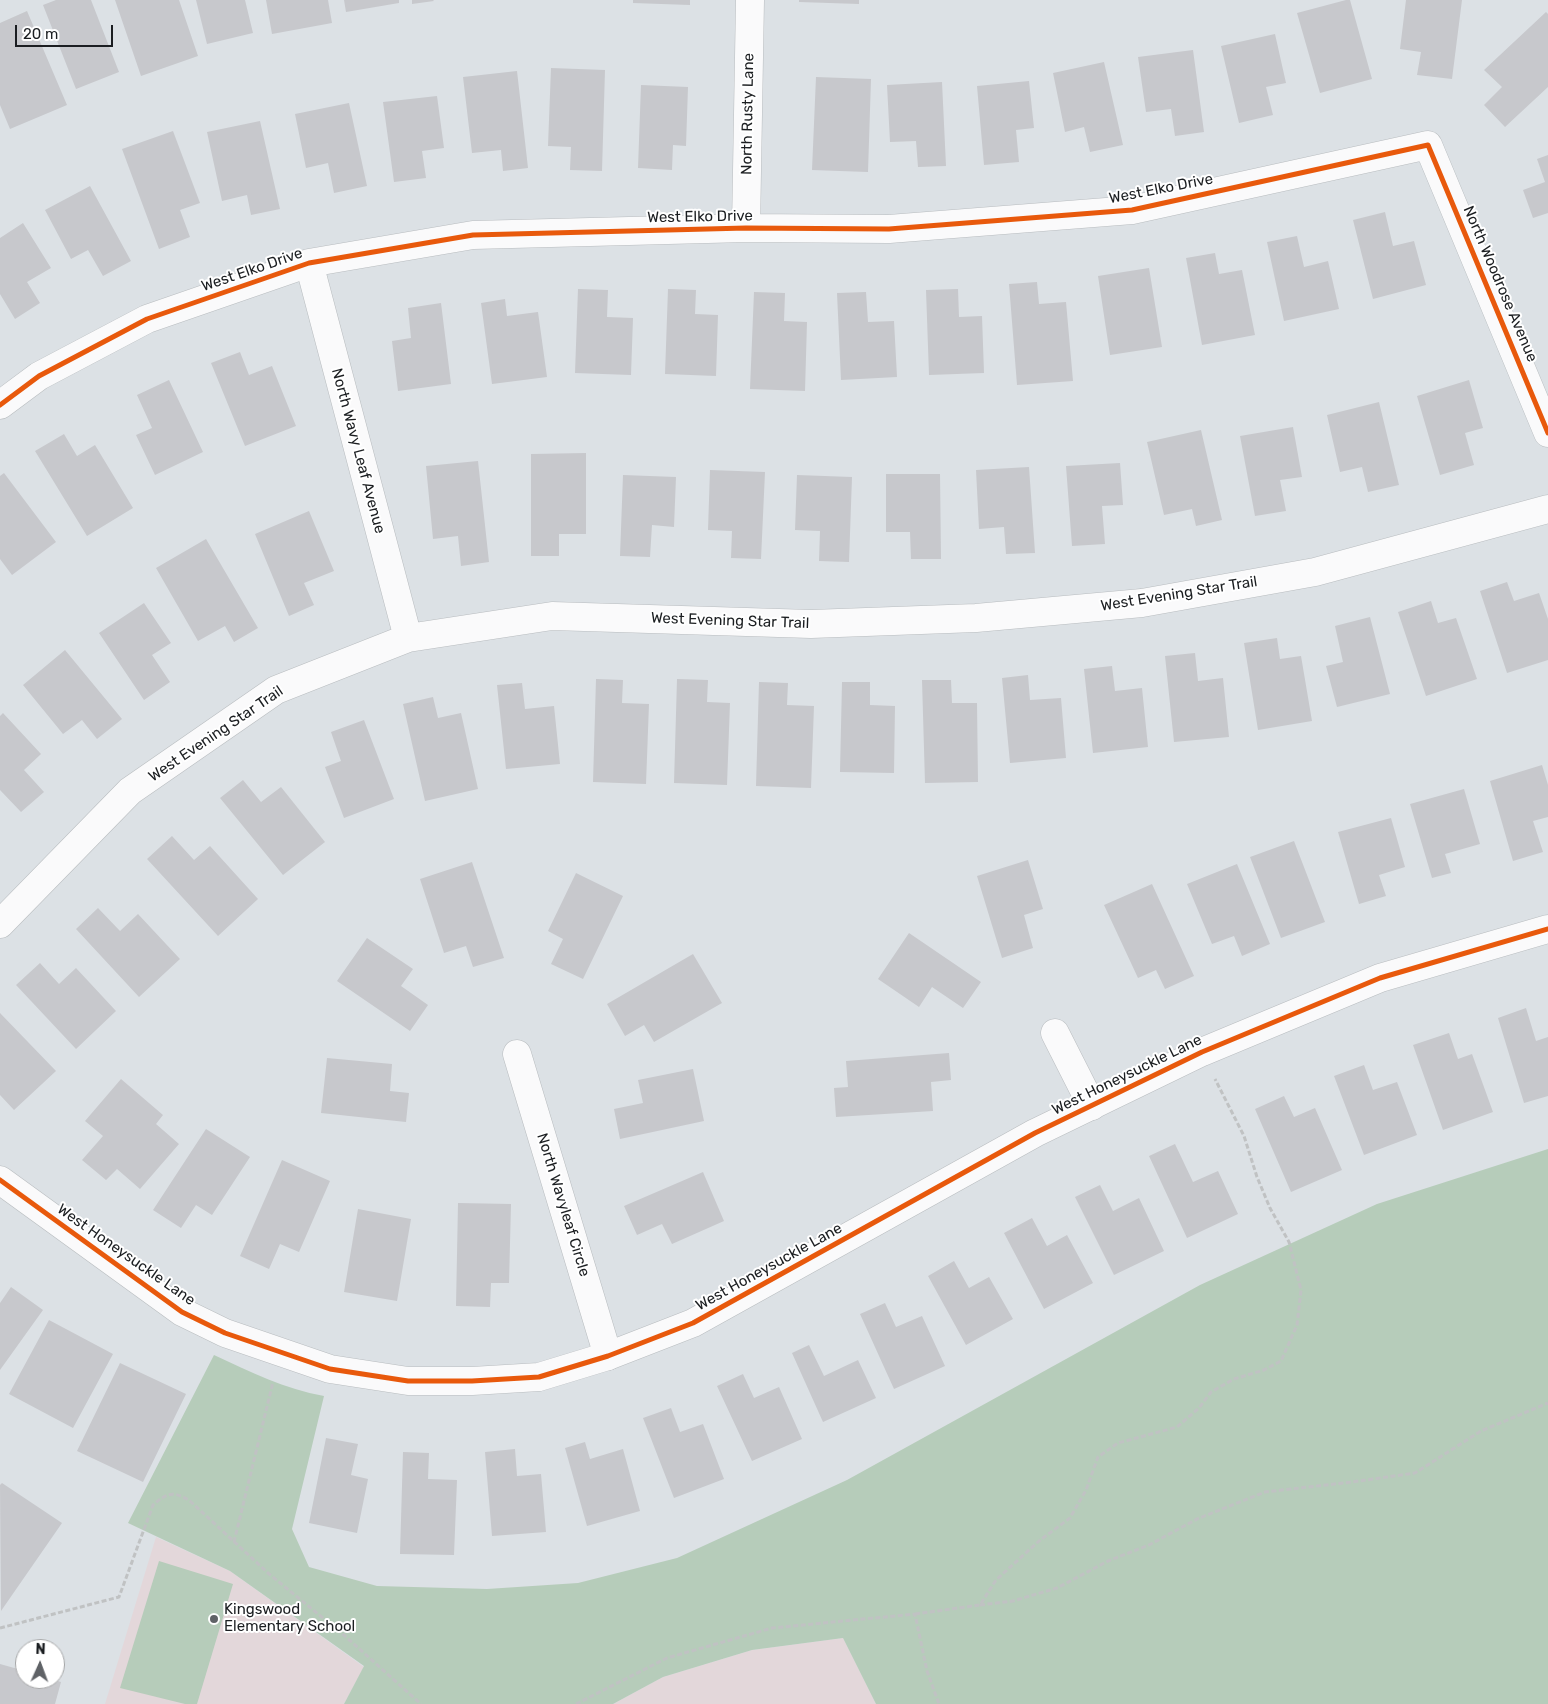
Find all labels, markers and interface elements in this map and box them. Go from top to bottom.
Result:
scale bar [18,15,115,47]
text: 20 m [23,25,58,43]
street label: North Rusty Lane [738,53,758,175]
street label: West Elko Drive [1107,170,1215,208]
street label: North Woodrose Avenue [1459,203,1541,365]
street label: West Elko Drive [647,207,753,227]
street label: West Elko Drive [199,244,305,296]
street label: North Wavy Leaf Avenue [327,366,389,536]
street label: West Evening Star Trail [1099,573,1259,615]
street label: West Evening Star Trail [651,609,809,633]
street label: West Evening Star Trail [145,682,287,786]
street label: West Honeysuckle Lane [1049,1031,1205,1119]
street label: North Wavyleaf Circle [533,1131,593,1279]
street label: West Honeysuckle Lane [53,1200,199,1310]
street label: West Honeysuckle Lane [693,1219,845,1315]
place label: Kingswood Elementary School [224,1601,355,1636]
marker: Kingswood Elementary School [208,1613,220,1625]
north arrow [15,1639,65,1689]
text: N [35,1641,46,1658]

